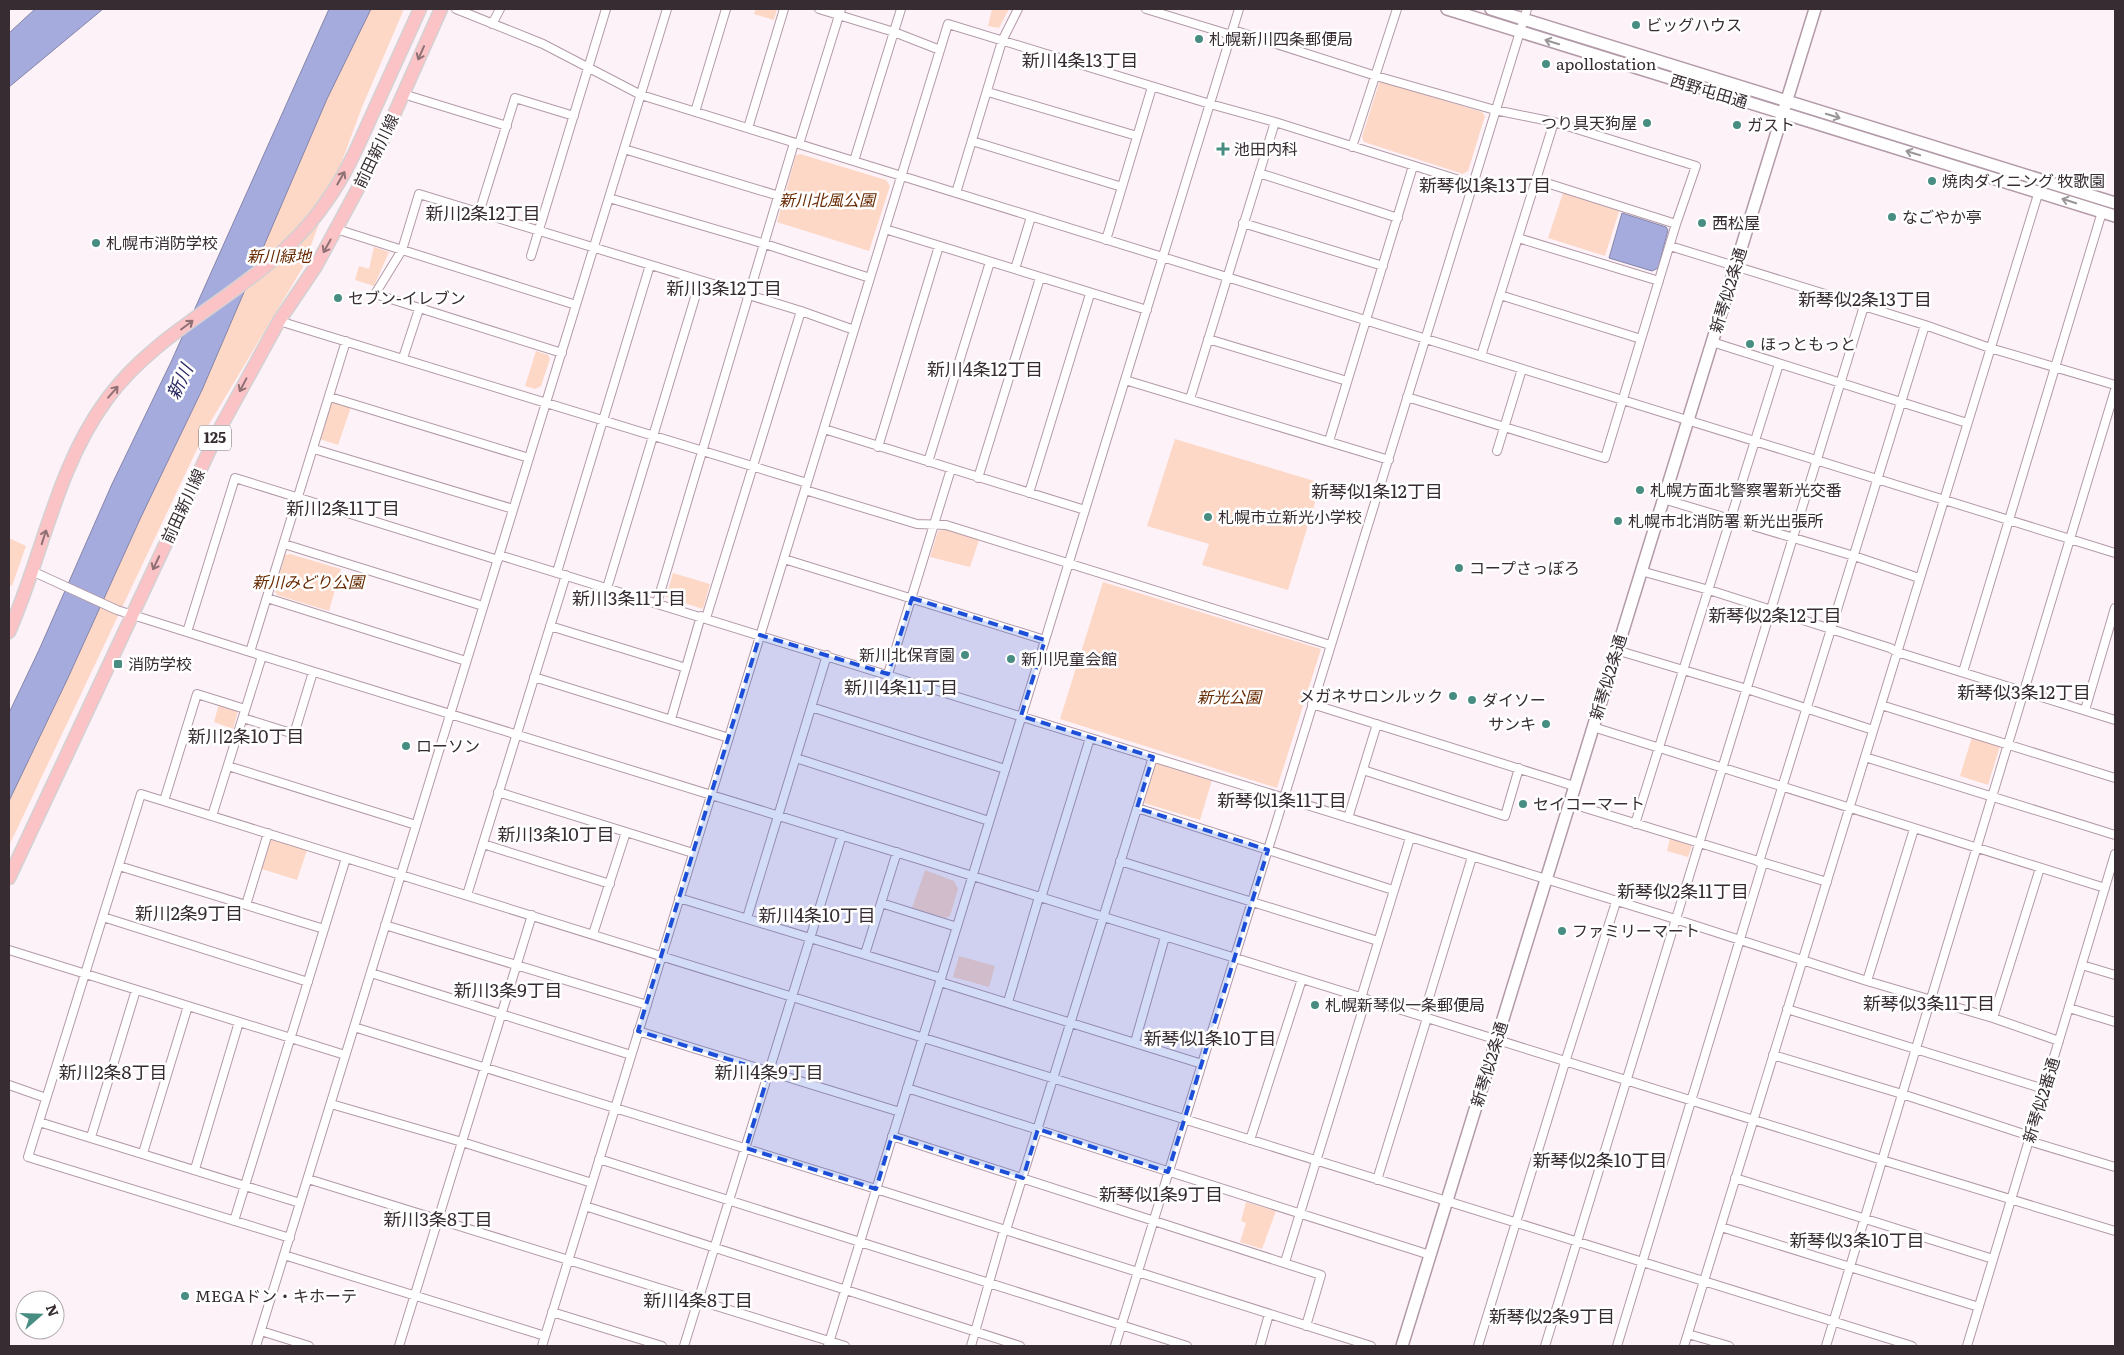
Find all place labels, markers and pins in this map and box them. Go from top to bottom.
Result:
place label: ビッグハウス [1646,12,1742,36]
marker: ビッグハウス [1630,19,1642,31]
place label: 札幌新川四条郵便局 [1209,26,1353,50]
marker: 札幌新川四条郵便局 [1193,33,1205,45]
place label: apollostation [1556,51,1657,75]
marker: apollostation [1540,58,1552,70]
place label: つり具天狗屋 [1541,110,1637,134]
place label: ガスト [1747,112,1795,136]
marker: つり具天狗屋 [1641,117,1653,129]
marker: ガスト [1731,119,1743,131]
place label: 池田内科 [1234,136,1298,160]
marker: 池田内科 [1216,142,1230,156]
place label: 焼肉ダイニング 牧歌園 [1942,168,2105,192]
marker: 焼肉ダイニング 牧歌園 [1926,175,1938,187]
place label: なごやか亭 [1902,204,1982,228]
place label: 西松屋 [1712,210,1760,234]
marker: なごやか亭 [1886,211,1898,223]
marker: 西松屋 [1696,217,1708,229]
place label: 札幌市消防学校 [106,230,218,254]
marker: 札幌市消防学校 [90,237,102,249]
place label: セブン-イレブン [348,285,466,309]
marker: セブン-イレブン [332,292,344,304]
place label: ほっともっと [1760,331,1856,355]
marker: ほっともっと [1744,338,1756,350]
place label: 札幌方面北警察署新光交番 [1650,477,1842,501]
marker: 札幌方面北警察署新光交番 [1634,484,1646,496]
place label: 札幌市立新光小学校 [1218,504,1362,528]
place label: 札幌市北消防署 新光出張所 [1628,508,1823,532]
marker: 札幌市立新光小学校 [1202,511,1214,523]
marker: 札幌市北消防署 新光出張所 [1612,515,1624,527]
place label: コープさっぽろ [1469,555,1580,579]
marker: コープさっぽろ [1453,562,1465,574]
place label: 新川北保育園 [859,642,955,666]
place label: 新川児童会館 [1021,646,1117,670]
marker: 新川北保育園 [959,649,971,661]
place label: 消防学校 [128,651,192,675]
marker: 新川児童会館 [1005,653,1017,665]
marker: 消防学校 [112,658,124,670]
place label: メガネサロンルック [1299,683,1443,707]
place label: ダイソー [1482,687,1546,711]
marker: メガネサロンルック [1447,690,1459,702]
marker: ダイソー [1466,694,1478,706]
place label: サンキ [1488,711,1536,735]
marker: サンキ [1540,718,1552,730]
place label: ローソン [416,733,480,757]
marker: ローソン [400,740,412,752]
place label: セイコーマート [1533,791,1645,815]
marker: セイコーマート [1517,798,1529,810]
place label: ファミリーマート [1572,918,1700,942]
marker: ファミリーマート [1556,925,1568,937]
place label: 札幌新琴似一条郵便局 [1325,992,1485,1016]
marker: 札幌新琴似一条郵便局 [1309,999,1321,1011]
place label: MEGAドン・キホーテ [195,1283,357,1307]
marker: MEGAドン・キホーテ [179,1290,191,1302]

